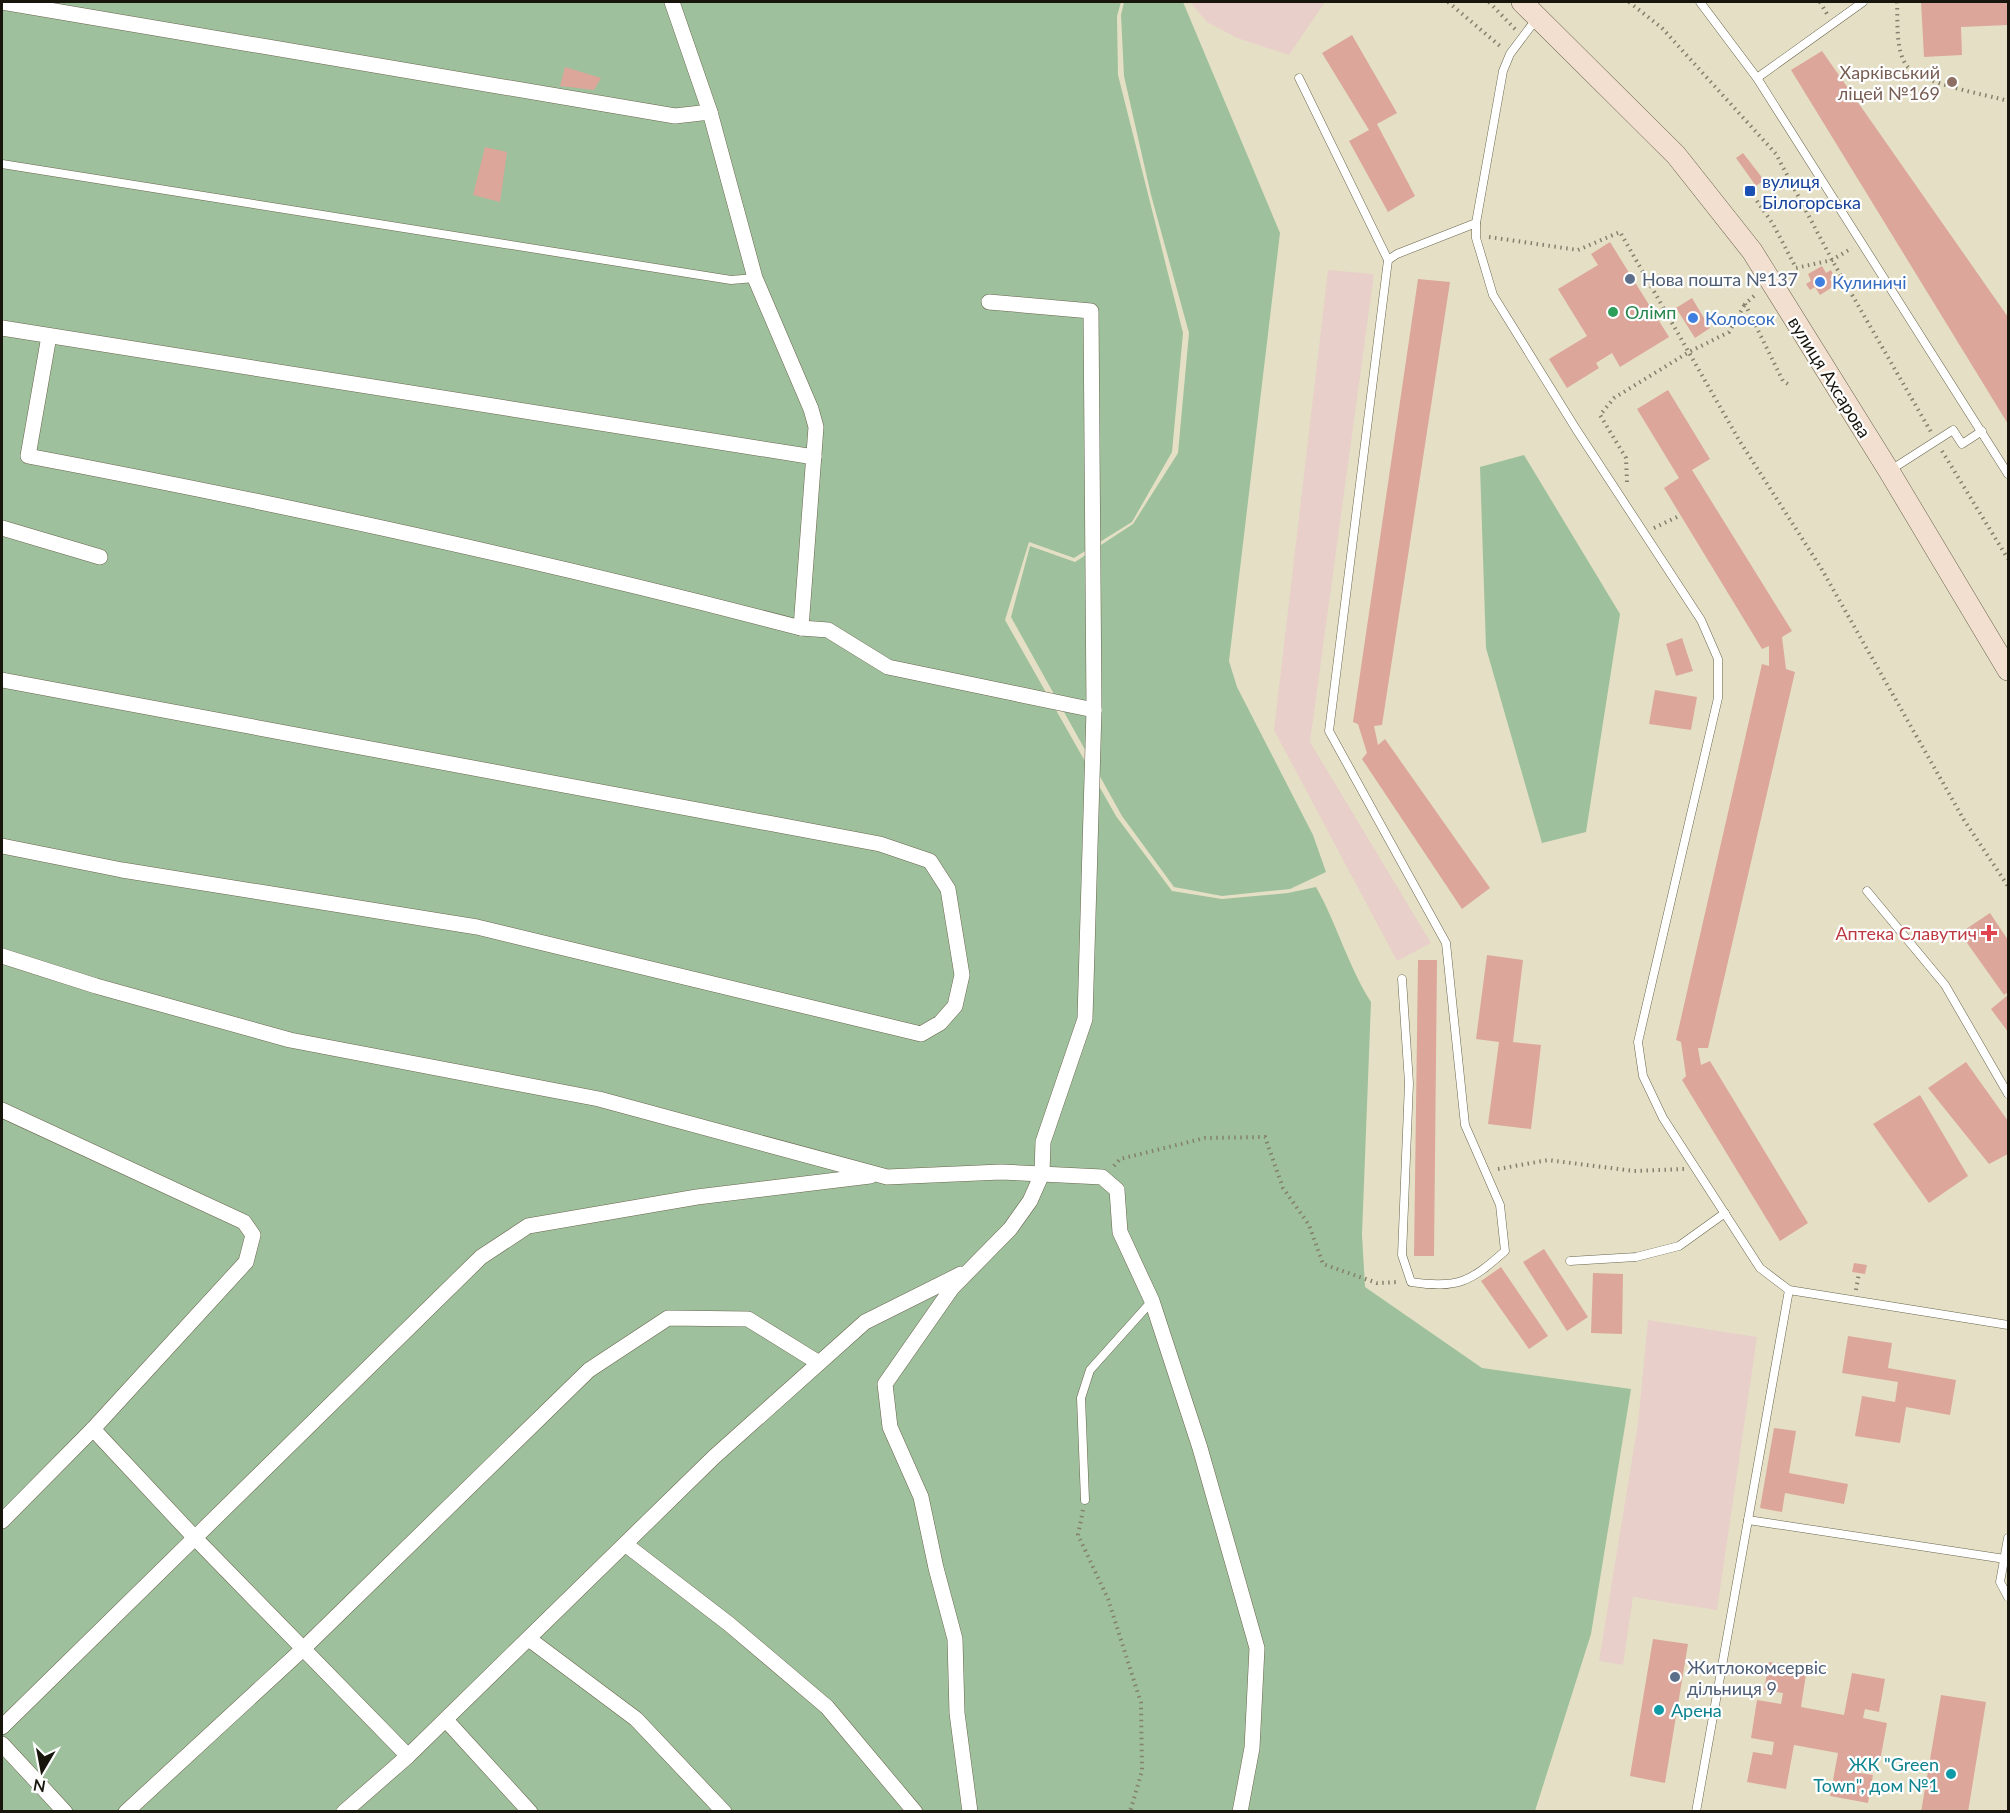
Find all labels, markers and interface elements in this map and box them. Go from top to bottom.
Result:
place label: Харківський ліцей №169 [1838,61,1940,104]
marker: Харківський ліцей №169 [1945,75,1959,89]
place label: вулиця Білогорська [1762,170,1861,213]
marker: вулиця Білогорська [1743,184,1757,198]
place label: Нова пошта №137 [1642,268,1798,290]
place label: Кулиничі [1832,271,1907,293]
marker: Нова пошта №137 [1623,272,1637,286]
marker: Кулиничі [1813,275,1827,289]
place label: Олімп [1625,301,1676,323]
marker: Олімп [1606,305,1620,319]
place label: Колосок [1705,307,1776,329]
marker: Колосок [1686,311,1700,325]
street label: вулиця Ахсарова [1784,312,1876,442]
place label: Аптека Славутич [1835,922,1977,944]
marker: Аптека Славутич [1982,926,1996,940]
place label: Житлокомсервіс дільниця 9 [1687,1656,1827,1699]
marker: Житлокомсервіс дільниця 9 [1668,1670,1682,1684]
place label: Арена [1671,1699,1722,1721]
marker: Арена [1652,1703,1666,1717]
north arrow [12,1741,72,1801]
place label: ЖК "Green Town", дом №1 [1813,1753,1939,1796]
marker: ЖК "Green Town", дом №1 [1944,1767,1958,1781]
text: N [32,1776,47,1797]

